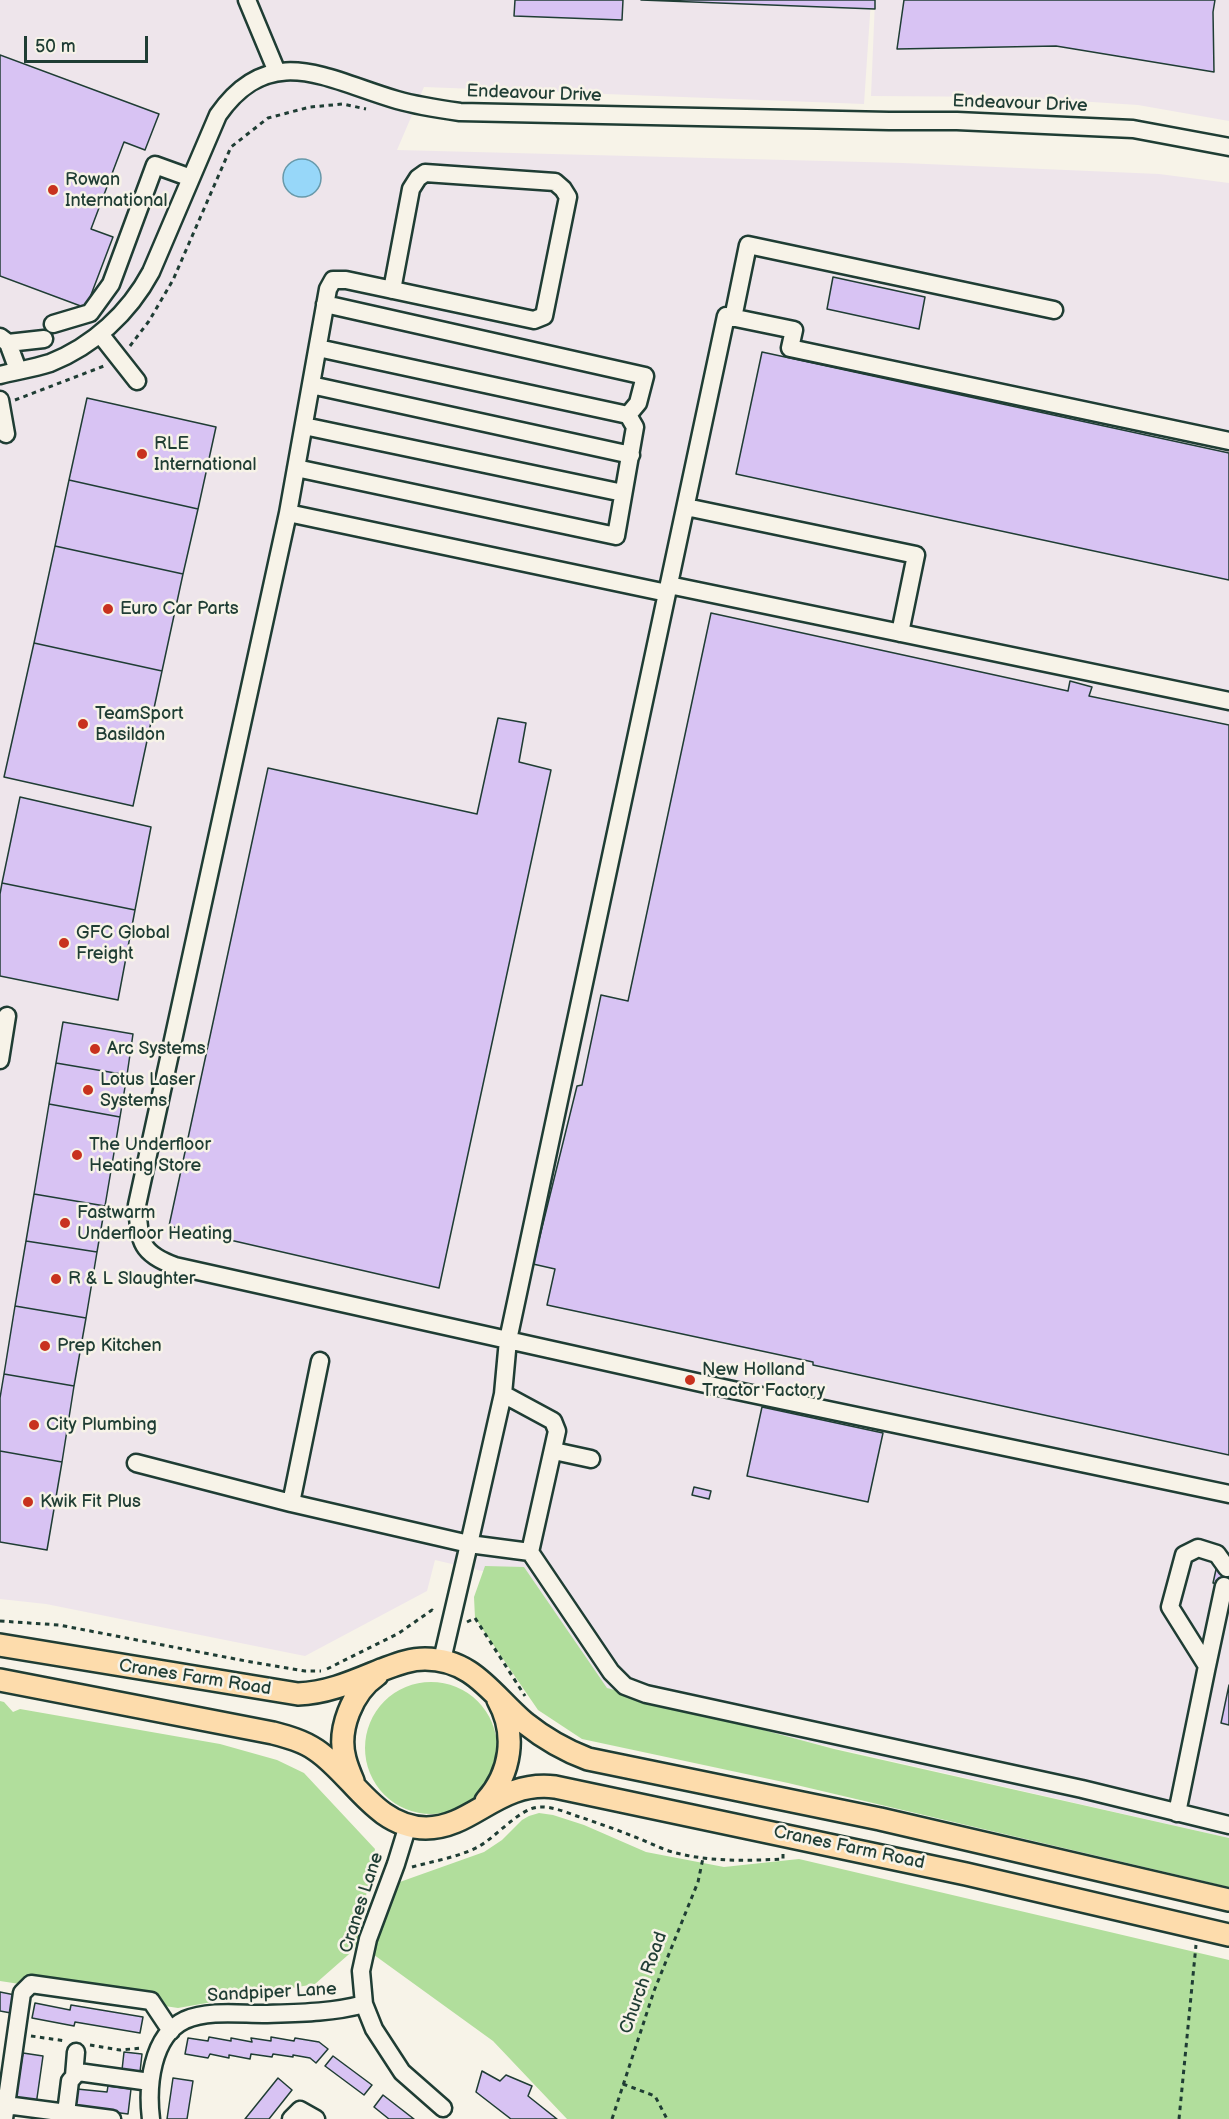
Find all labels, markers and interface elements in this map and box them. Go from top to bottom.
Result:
scale bar [27,24,152,62]
text: 50 m [35,36,76,57]
street label: Endeavour Drive [466,81,602,107]
street label: Endeavour Drive [952,91,1088,117]
place label: Rowan International [65,169,168,212]
marker: Rowan International [46,183,60,197]
place label: RLE International [154,433,257,476]
marker: RLE International [135,447,149,461]
place label: Euro Car Parts [120,598,239,620]
marker: Euro Car Parts [101,602,115,616]
place label: TeamSport Basildon [95,703,183,746]
marker: TeamSport Basildon [76,717,90,731]
place label: GFC Global Freight [76,922,170,964]
marker: GFC Global Freight [57,936,71,950]
place label: Arc Systems [107,1038,206,1060]
marker: Arc Systems [88,1042,102,1056]
place label: Lotus Laser Systems [100,1069,195,1112]
marker: Lotus Laser Systems [81,1083,95,1097]
place label: The Underfloor Heating Store [89,1134,211,1176]
marker: The Underfloor Heating Store [70,1148,84,1162]
place label: Fastwarm Underfloor Heating [77,1202,232,1244]
marker: Fastwarm Underfloor Heating [58,1216,72,1230]
place label: R & L Slaughter [68,1268,195,1290]
marker: R & L Slaughter [49,1272,63,1286]
place label: Prep Kitchen [57,1335,162,1357]
marker: Prep Kitchen [38,1339,52,1353]
place label: New Holland Tractor Factory [702,1359,825,1402]
marker: New Holland Tractor Factory [683,1373,697,1387]
place label: City Plumbing [46,1414,157,1436]
marker: City Plumbing [27,1418,41,1432]
place label: Kwik Fit Plus [40,1491,141,1513]
marker: Kwik Fit Plus [21,1495,35,1509]
street label: Cranes Farm Road [117,1655,273,1701]
street label: Cranes Farm Road [772,1821,926,1875]
street label: Cranes Lane [336,1850,388,1956]
street label: Church Road [616,1929,672,2037]
street label: Sandpiper Lane [207,1979,337,2007]

